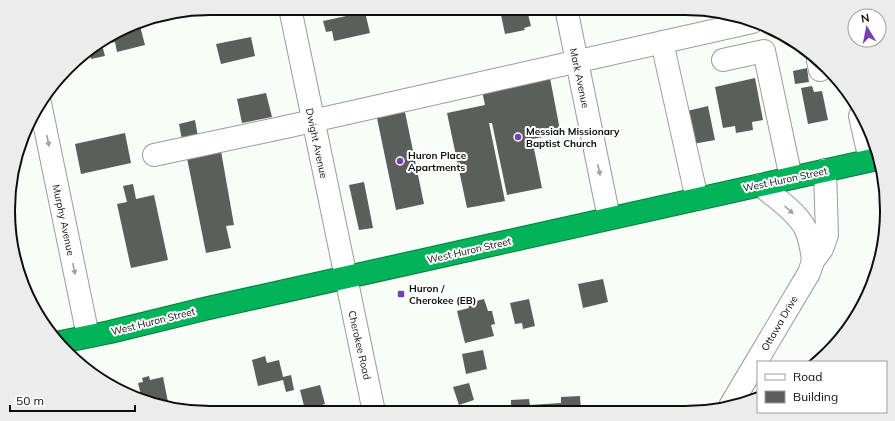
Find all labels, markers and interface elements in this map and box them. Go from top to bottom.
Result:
north arrow [847,8,887,48]
text: N [860,11,871,26]
street label: Mark Avenue [567,47,592,109]
street label: Dwight Avenue [303,107,330,179]
place label: Messiah Missionary Baptist Church [526,125,620,150]
marker: Messiah Missionary Baptist Church [513,132,523,142]
one-way arrow [45,135,51,147]
place label: Huron Place Apartments [408,149,467,174]
marker: Huron Place Apartments [395,156,405,166]
one-way arrow [596,163,602,176]
street label: West Huron Street [742,164,829,195]
street label: Murphy Avenue [50,183,77,257]
one-way arrow [785,205,794,214]
street label: West Huron Street [426,234,513,266]
one-way arrow [72,262,78,275]
place label: Huron / Cherokee (EB) [409,282,476,307]
marker: Huron / Cherokee (EB) [396,289,406,299]
street label: Ottawa Drive [758,293,801,353]
street label: West Huron Street [110,305,197,338]
street label: Cherokee Road [345,309,374,381]
legend [757,361,887,413]
text: Road [793,369,822,384]
scale bar [10,387,135,413]
text: Building [793,389,838,404]
text: 50 m [16,393,44,408]

